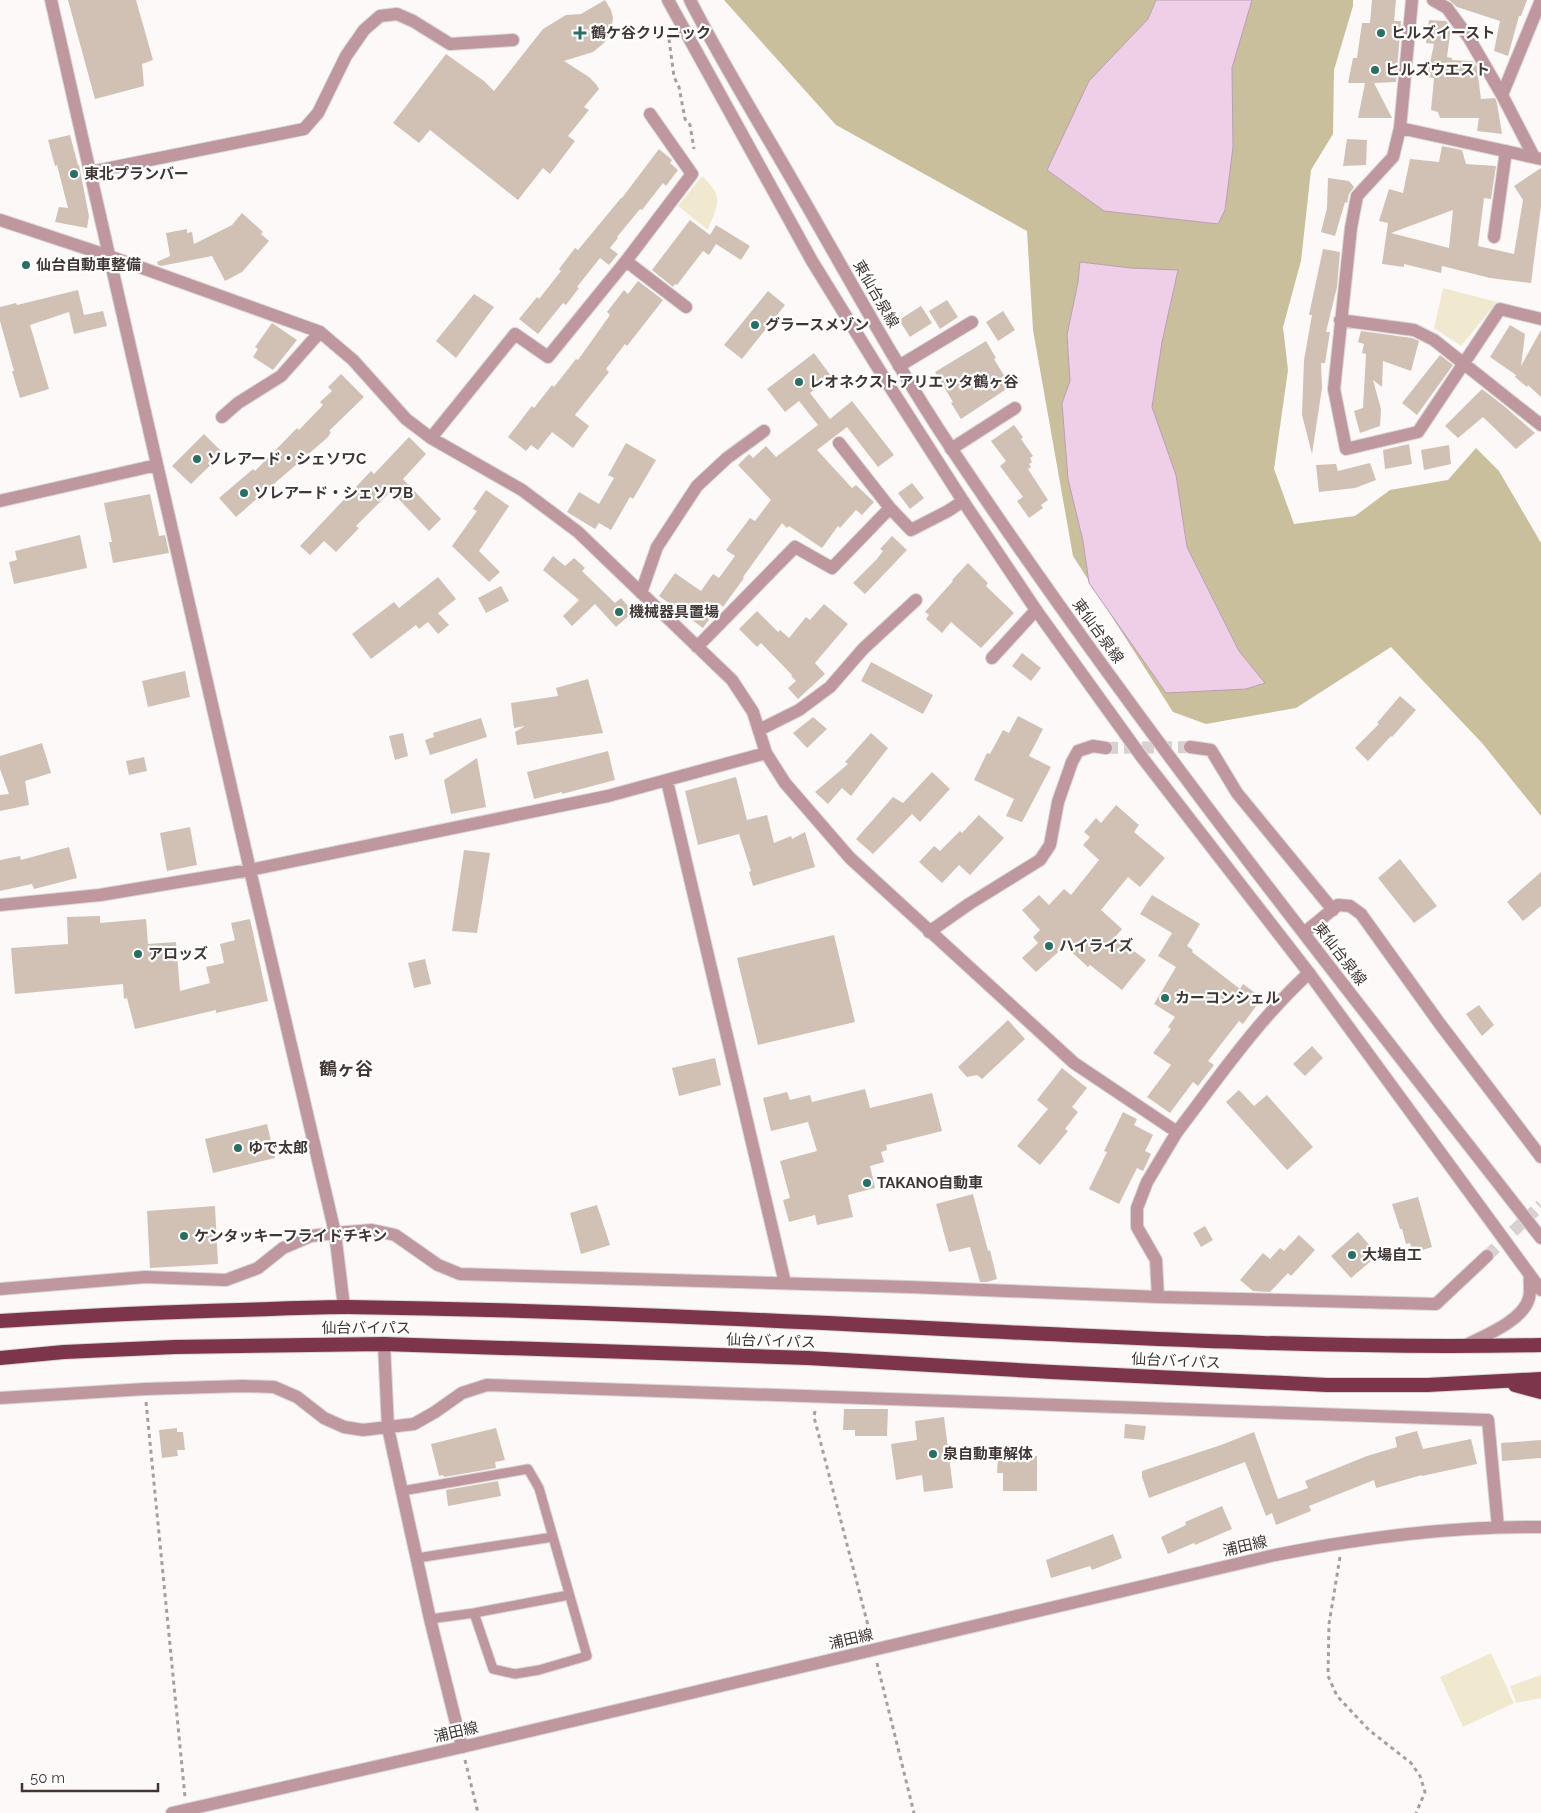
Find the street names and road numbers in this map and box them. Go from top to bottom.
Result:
street label: 東仙台泉線 [849,257,903,331]
street label: 東仙台泉線 [1069,595,1127,667]
street label: 東仙台泉線 [1310,919,1370,989]
street label: 仙台バイパス [321,1319,411,1337]
street label: 仙台バイパス [726,1330,816,1352]
street label: 仙台バイパス [1131,1350,1221,1372]
street label: 浦田線 [1221,1532,1269,1560]
street label: 浦田線 [827,1625,875,1653]
street label: 浦田線 [432,1718,480,1746]

